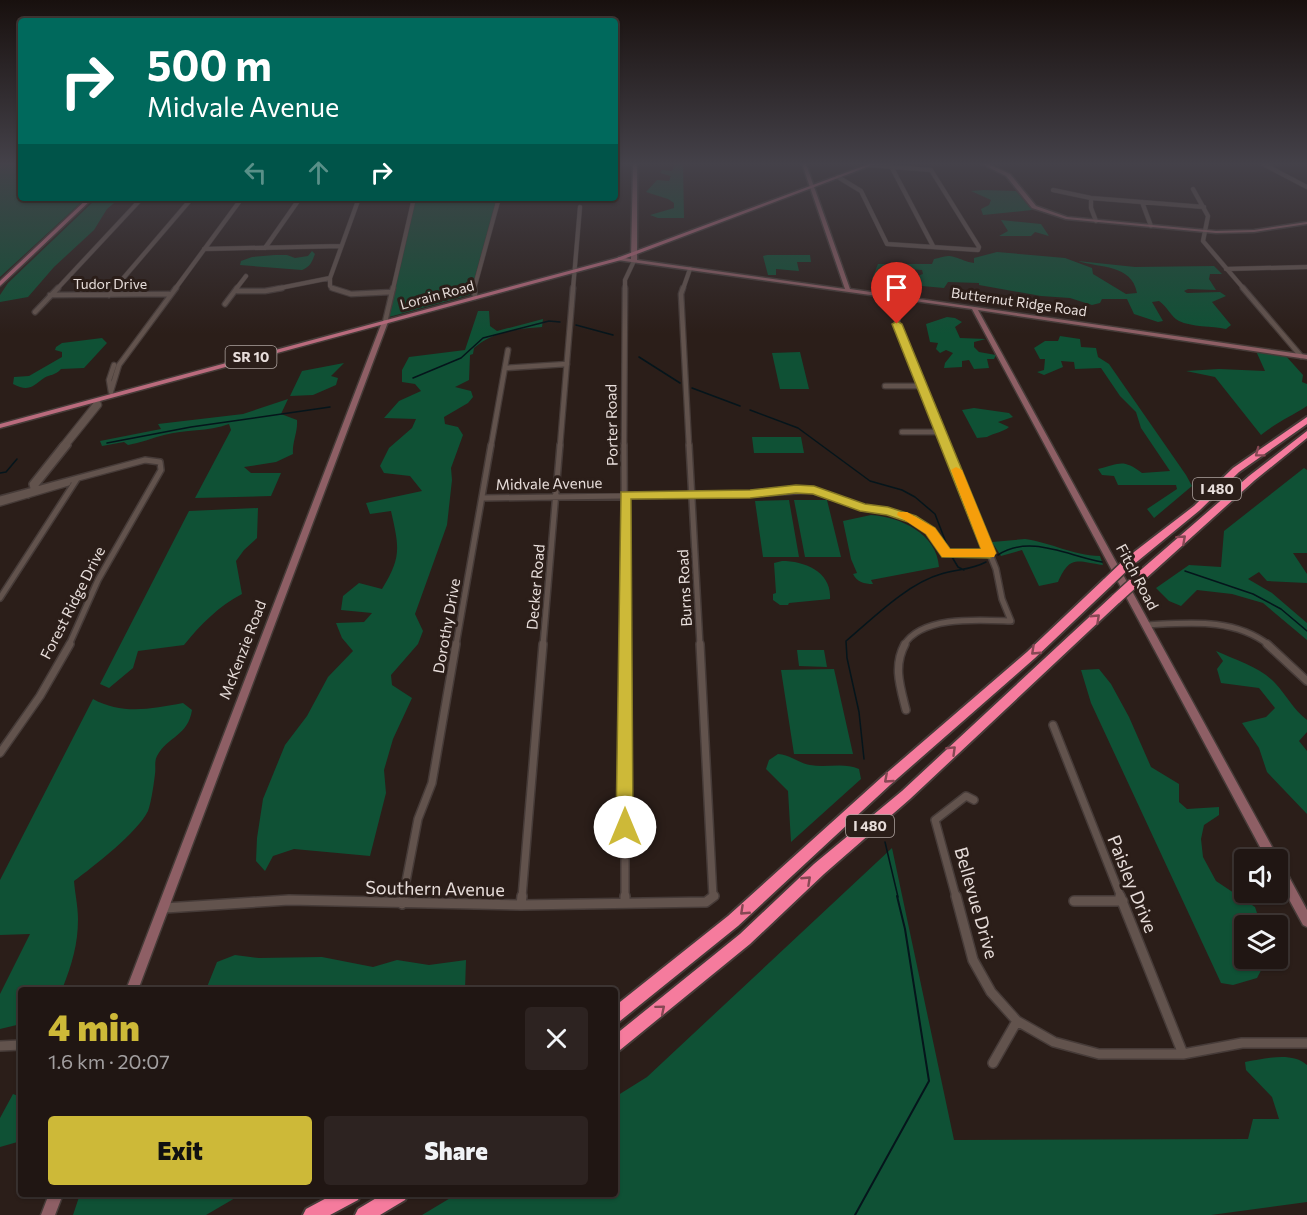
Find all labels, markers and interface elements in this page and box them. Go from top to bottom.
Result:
text: 500 m [147,38,272,90]
icon: right [48,42,126,120]
text: Midvale Avenue [147,90,339,123]
icon: left [239,156,272,189]
icon: ahead [302,156,335,189]
icon: right [365,156,398,189]
pin [871,262,922,324]
icon: arrive [880,271,913,304]
street label: Tudor Drive [73,275,147,292]
street label: Lorain Road [398,276,476,313]
street label: Butternut Ridge Road [950,284,1088,319]
road number: SR 10 [226,346,276,368]
street label: Porter Road [601,384,621,466]
one-way arrow [1255,446,1266,457]
street label: Midvale Avenue [495,473,603,493]
road number: I 480 [1193,478,1241,500]
one-way arrow [1175,535,1186,546]
street label: Fitch Road [1113,540,1163,613]
street label: Forest Ridge Drive [36,543,108,662]
street label: Decker Road [522,543,548,631]
street label: Burns Road [673,549,695,627]
street label: Dorothy Drive [429,577,463,675]
street label: McKenzie Road [215,597,269,702]
one-way arrow [1089,614,1099,625]
one-way arrow [1031,644,1042,655]
one-way arrow [946,746,956,757]
one-way arrow [884,772,895,783]
position arrow [593,795,657,859]
road number: I 480 [846,815,894,837]
street label: Paisley Drive [1103,831,1163,936]
street label: Bellevue Drive [951,844,1003,961]
map controls [1234,849,1288,969]
button: sound [1234,849,1288,903]
street label: Southern Avenue [365,876,505,900]
one-way arrow [800,877,811,888]
one-way arrow [740,904,751,915]
button: layers [1234,915,1288,969]
text: 4 min [48,1004,140,1048]
one-way arrow [654,1005,665,1016]
button: close [525,1007,588,1070]
text: 1.6 km · 20:07 [48,1049,170,1073]
button: Exit [48,1116,312,1185]
button: Share [324,1116,588,1185]

